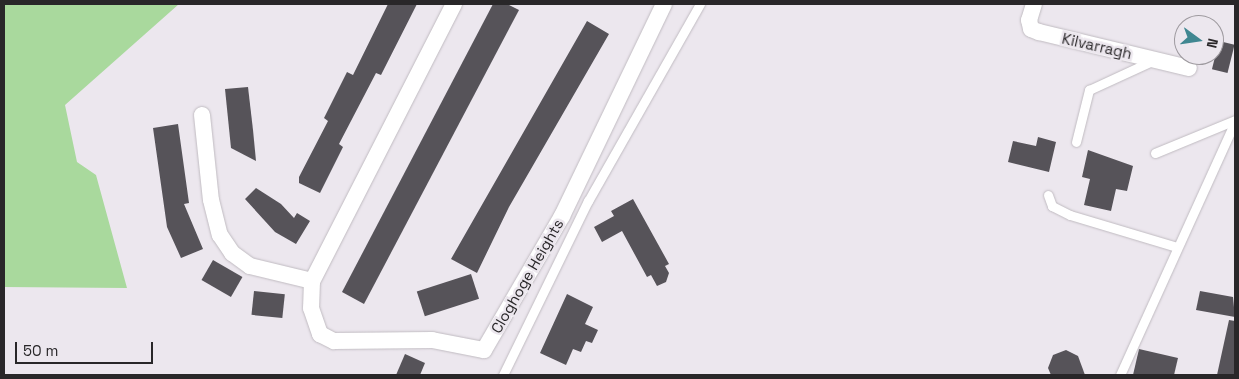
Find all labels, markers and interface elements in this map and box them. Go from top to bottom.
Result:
north arrow [1174,15,1224,65]
street label: Kilvarragh [1060,29,1134,63]
text: N [1203,37,1222,50]
street label: Cloghoge Heights [487,216,567,336]
scale bar [18,332,155,364]
text: 50 m [23,341,58,360]

